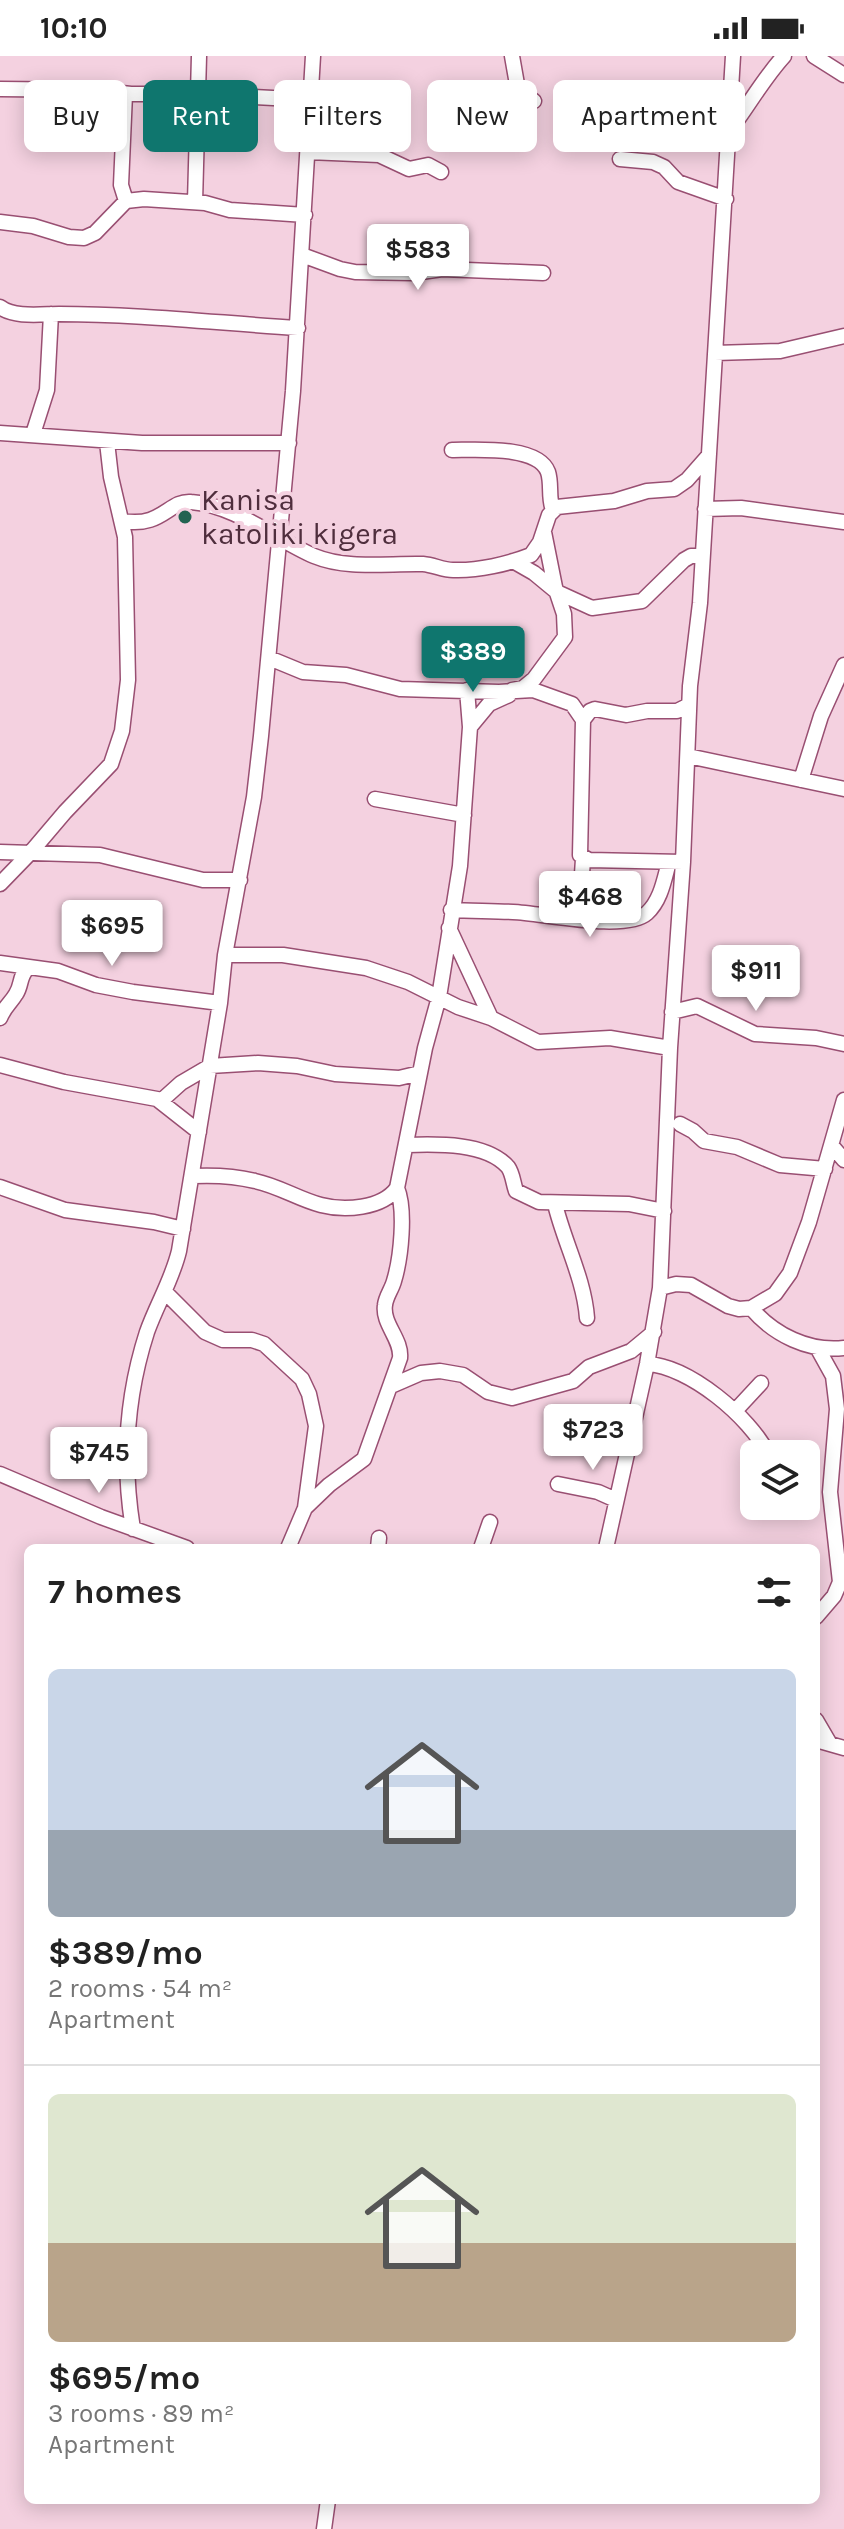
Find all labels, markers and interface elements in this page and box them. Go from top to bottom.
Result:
text: 10:10 [40,10,107,46]
chip: Buy [24,80,127,152]
chip: Rent [143,80,258,152]
chip: Filters [274,80,411,152]
chip: New [427,80,537,152]
chip: Apartment [553,80,745,152]
pin: $583 [371,224,465,292]
text: $583 [385,234,451,265]
place label: Kanisa katoliki kigera [201,482,398,552]
marker: Kanisa katoliki kigera [176,508,194,526]
pin: $389 [426,626,520,694]
text: $389 [440,636,506,667]
pin: $468 [543,871,637,939]
text: $468 [557,881,623,912]
pin: $695 [65,900,159,968]
text: $695 [80,910,144,941]
pin: $911 [709,945,803,1013]
text: $911 [730,955,782,986]
pin: $723 [546,1404,640,1472]
text: $723 [562,1414,624,1445]
pin: $745 [52,1427,146,1495]
text: $745 [68,1437,130,1468]
map controls [740,1440,820,1520]
button: layers [740,1440,820,1520]
icon: filters [752,1570,796,1614]
text: 7 homes [48,1572,182,1612]
icon: home [350,1721,494,1865]
text: $389/mo [48,1933,203,1973]
text: 2 rooms · 54 m² [48,1973,232,2004]
text: Apartment [48,2004,175,2035]
icon: home [350,2146,494,2290]
text: $695/mo [48,2358,200,2398]
text: 3 rooms · 89 m² [48,2398,234,2429]
text: Apartment [48,2429,175,2460]

